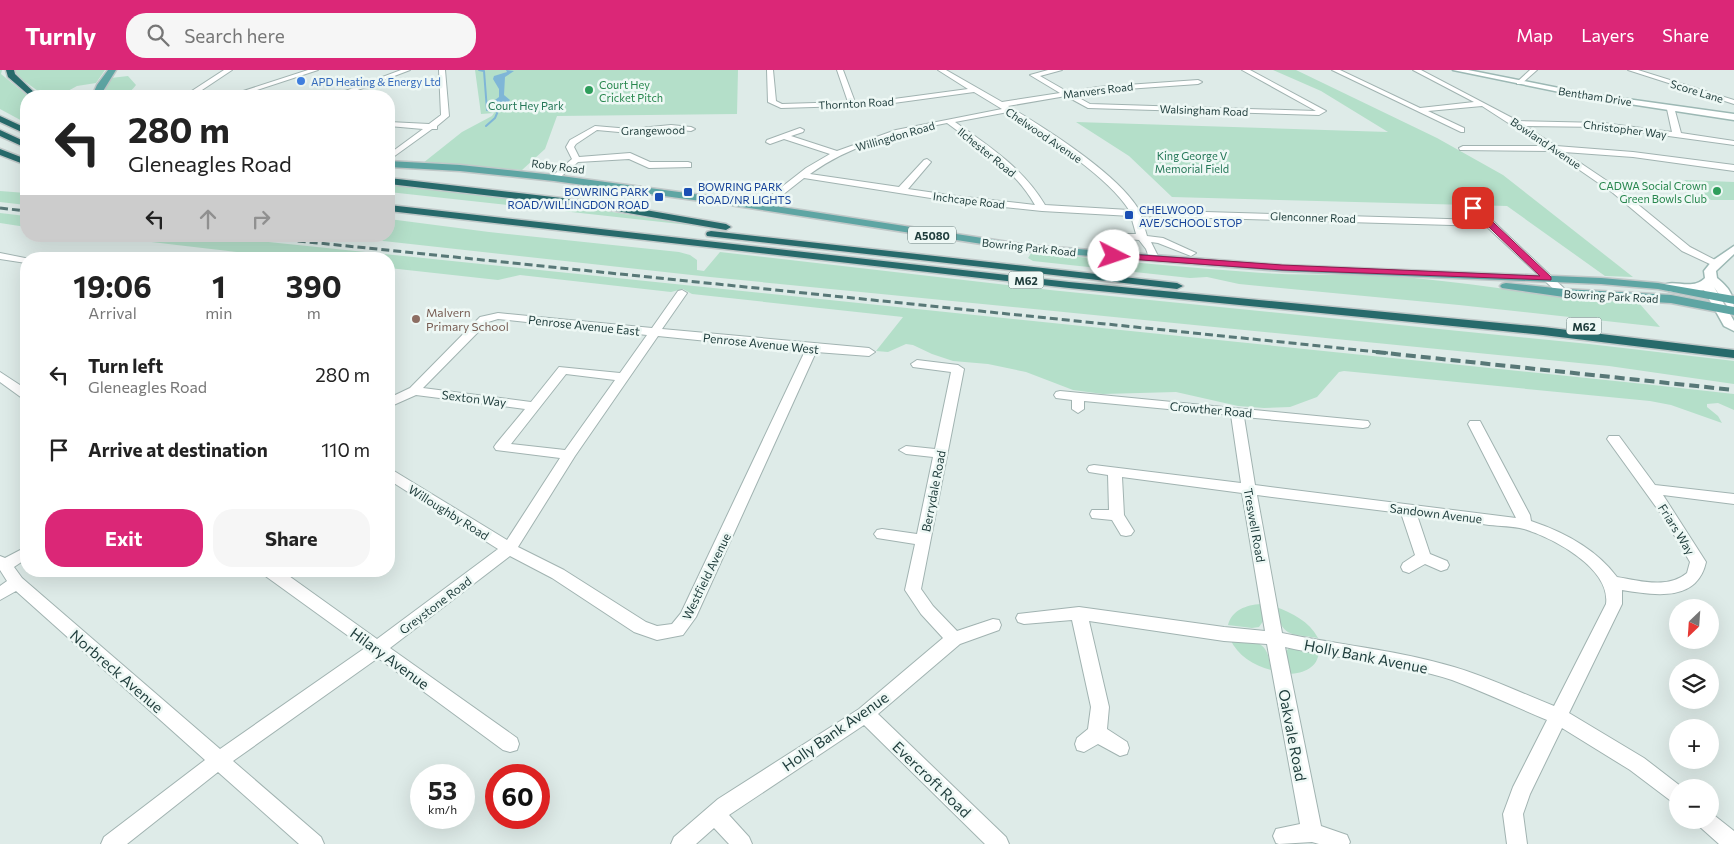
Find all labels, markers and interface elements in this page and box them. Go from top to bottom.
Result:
search box [126,13,476,58]
text: Turnly [25,21,96,50]
icon: search [144,21,172,49]
text: Search here [184,24,285,47]
text: Map [1516,24,1553,46]
text: Layers [1581,24,1634,46]
text: Share [1662,24,1709,46]
marker: APD Heating & Energy Ltd [295,75,307,87]
place label: APD Heating & Energy Ltd [311,75,441,88]
street label: Score Lane [1669,77,1725,105]
place label: Court Hey Cricket Pitch [599,78,663,104]
street label: Manvers Road [1062,79,1134,101]
marker: Court Hey Cricket Pitch [583,84,595,96]
street label: Bentham Drive [1557,84,1633,108]
street label: Thornton Road [818,95,894,111]
park label: Court Hey Park [488,99,564,112]
street label: Walsingham Road [1159,102,1249,118]
street label: Chelwood Avenue [1003,105,1085,165]
text: 280 m [128,107,230,150]
icon: left [45,110,110,175]
street label: Bowland Avenue [1508,115,1584,171]
street label: Christopher Way [1582,117,1668,141]
street label: Willingdon Road [854,118,936,154]
street label: Grangewood [621,123,685,137]
street label: Ilchester Road [955,125,1019,179]
park label: King George V Memorial Field [1155,149,1229,175]
text: Gleneagles Road [128,150,292,177]
street label: Roby Road [531,156,585,176]
place label: CADWA Social Crown Green Bowls Club [1599,179,1707,205]
place label: BOWRING PARK ROAD/NR LIGHTS [698,180,791,206]
place label: BOWRING PARK ROAD/WILLINGDON ROAD [507,185,650,211]
marker: CADWA Social Crown Green Bowls Club [1711,185,1723,197]
marker: BOWRING PARK ROAD/NR LIGHTS [682,186,694,198]
pin [1452,187,1494,229]
street label: Inchcape Road [932,189,1006,211]
marker: BOWRING PARK ROAD/WILLINGDON ROAD [653,191,665,203]
icon: arrive [1459,194,1487,222]
place label: CHELWOOD AVE/SCHOOL STOP [1139,203,1242,229]
icon: left [141,205,169,233]
icon: ahead [194,205,222,233]
icon: right [247,205,275,233]
marker: CHELWOOD AVE/SCHOOL STOP [1123,209,1135,221]
street label: Glenconner Road [1270,209,1356,225]
road number: A5080 [908,226,956,244]
position arrow [1087,229,1139,281]
street label: Bowring Park Road [981,236,1077,258]
text: 19:06 [73,267,152,304]
text: 1 [212,267,226,304]
text: 390 [286,267,342,304]
road number: M62 [1008,272,1044,288]
street label: Bowring Park Road [1563,287,1659,305]
text: Arrival [88,303,137,322]
text: min [205,303,232,322]
text: m [307,303,321,322]
place label: Malvern Primary School [426,305,509,333]
street label: Penrose Avenue East [527,312,641,338]
marker: Malvern Primary School [410,313,422,325]
road number: M62 [1566,318,1602,334]
street label: Penrose Avenue West [702,330,820,356]
text: Turn left [88,354,163,377]
icon: left [45,361,73,389]
text: 280 m [315,363,370,386]
text: Gleneagles Road [88,377,207,396]
street label: Sexton Way [441,387,507,409]
street label: Crowther Road [1169,398,1253,420]
icon: arrive [45,436,73,464]
text: Arrive at destination [88,438,268,461]
text: 110 m [321,438,370,461]
street label: Berrydale Road [918,449,948,533]
street label: Willoughby Road [406,482,492,542]
street label: Treswell Road [1242,487,1268,563]
street label: Sandown Avenue [1389,500,1483,526]
street label: Friars Way [1656,501,1698,557]
button: Exit [45,509,203,567]
button: Share [213,509,370,567]
street label: Westfield Avenue [679,530,733,622]
street label: Greystone Road [396,573,474,637]
north arrow [1669,599,1719,649]
map controls [1669,599,1719,829]
street label: Hilary Avenue [347,623,433,693]
street label: Norbreck Avenue [67,626,167,716]
street label: Holly Bank Avenue [1303,635,1429,677]
button: layers [1669,659,1719,709]
street label: Holly Bank Avenue [778,688,892,774]
street label: Oakvale Road [1275,688,1311,782]
button: + [1669,719,1719,769]
street label: Evercroft Road [889,737,975,821]
speed limit sign: 60 [485,764,550,829]
text: 53 [428,775,457,805]
button: − [1669,779,1719,829]
text: km/h [428,802,457,816]

